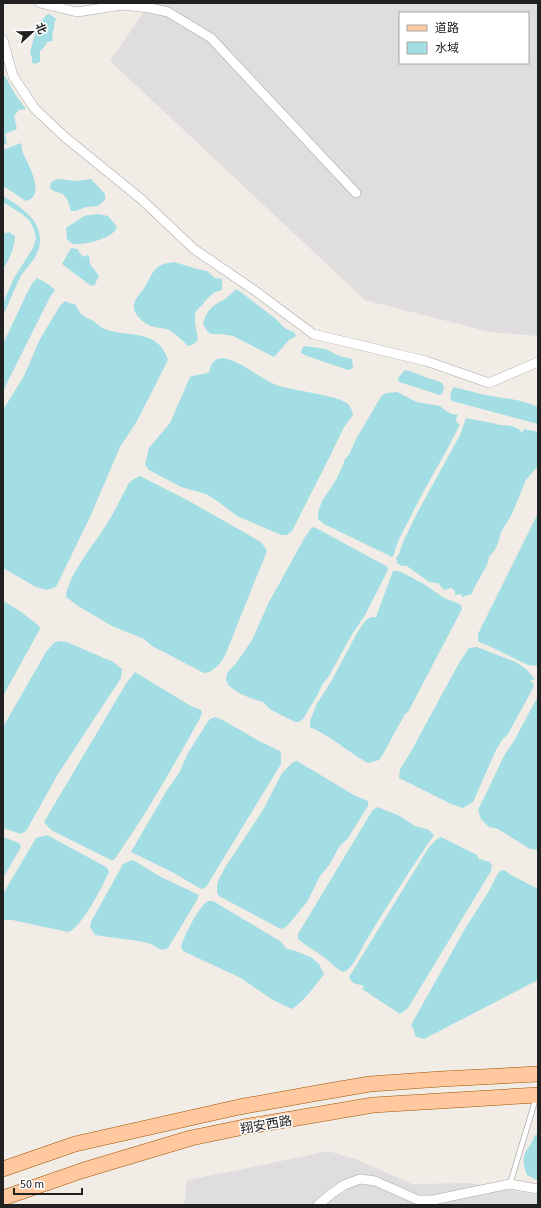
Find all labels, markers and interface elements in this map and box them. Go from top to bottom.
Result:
north arrow [12,12,52,52]
legend [399,12,529,64]
text: 道路 [435,20,459,37]
text: 北 [32,21,50,36]
text: 水域 [435,40,459,57]
street label: 翔安西路 [239,1112,293,1138]
scale bar [14,1170,82,1196]
text: 50 m [20,1176,44,1193]

